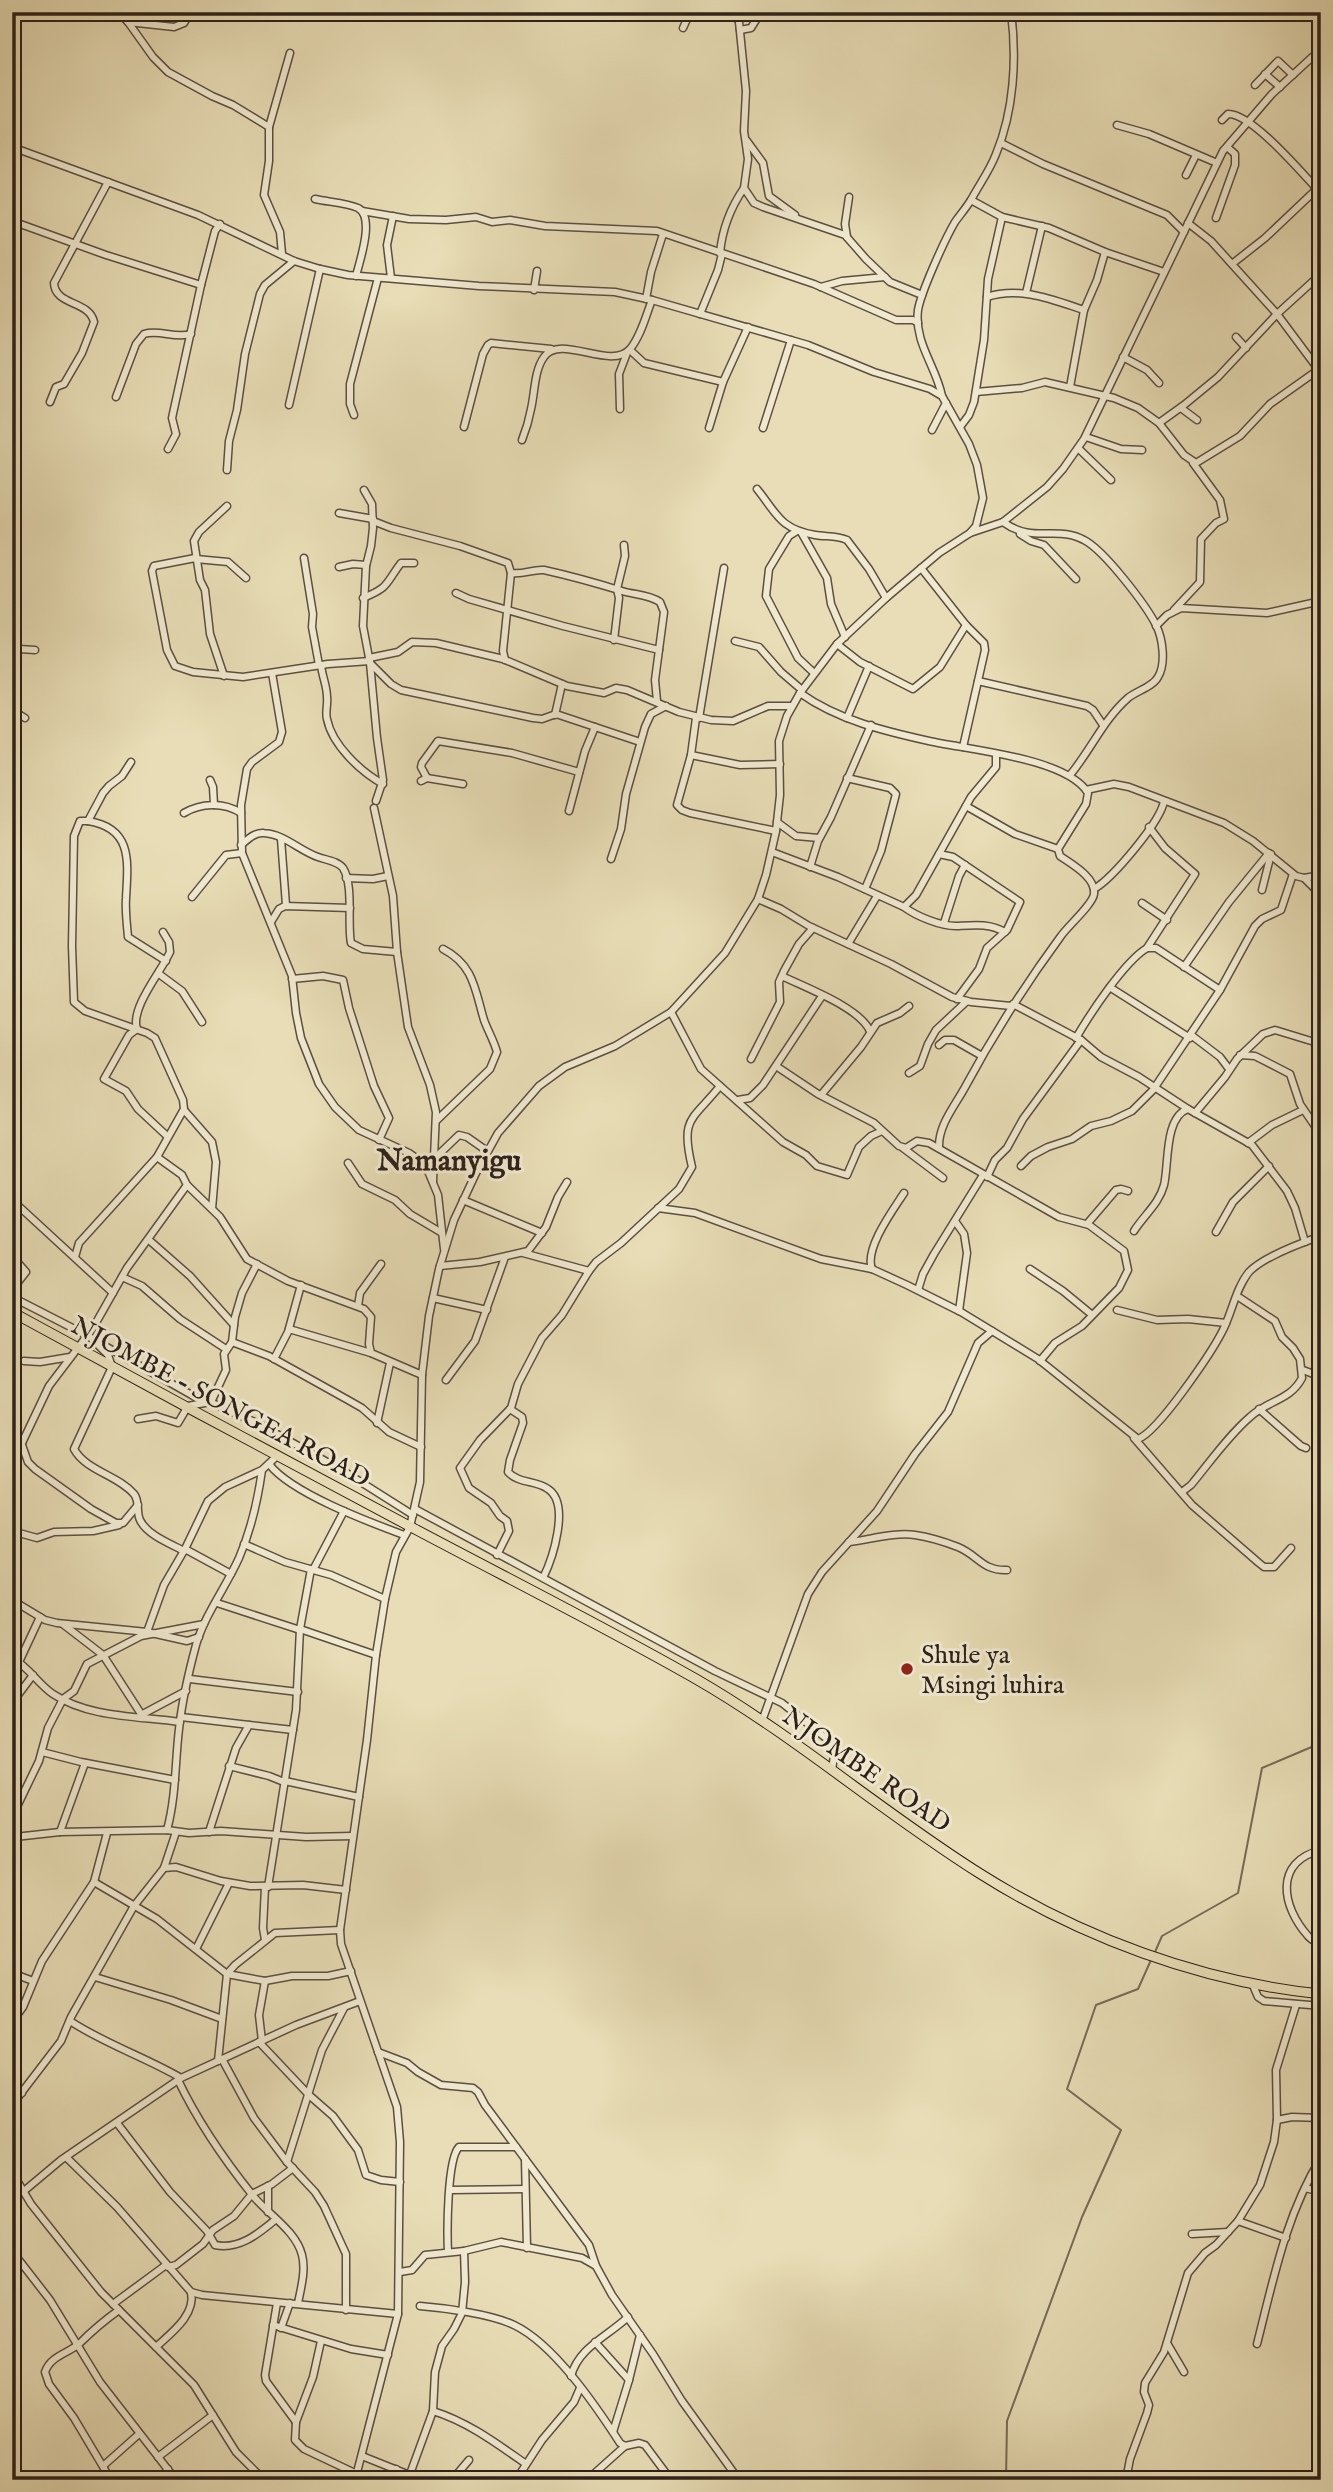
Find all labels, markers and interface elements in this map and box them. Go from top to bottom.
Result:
district label: Namanyigu [376,1143,522,1181]
street label: NJOMBE - SONGEA ROAD [65,1309,376,1495]
place label: Shule ya Msingi luhira [921,1639,1065,1702]
marker: Shule ya Msingi luhira [899,1661,915,1677]
street label: NJOMBE ROAD [776,1700,957,1841]

